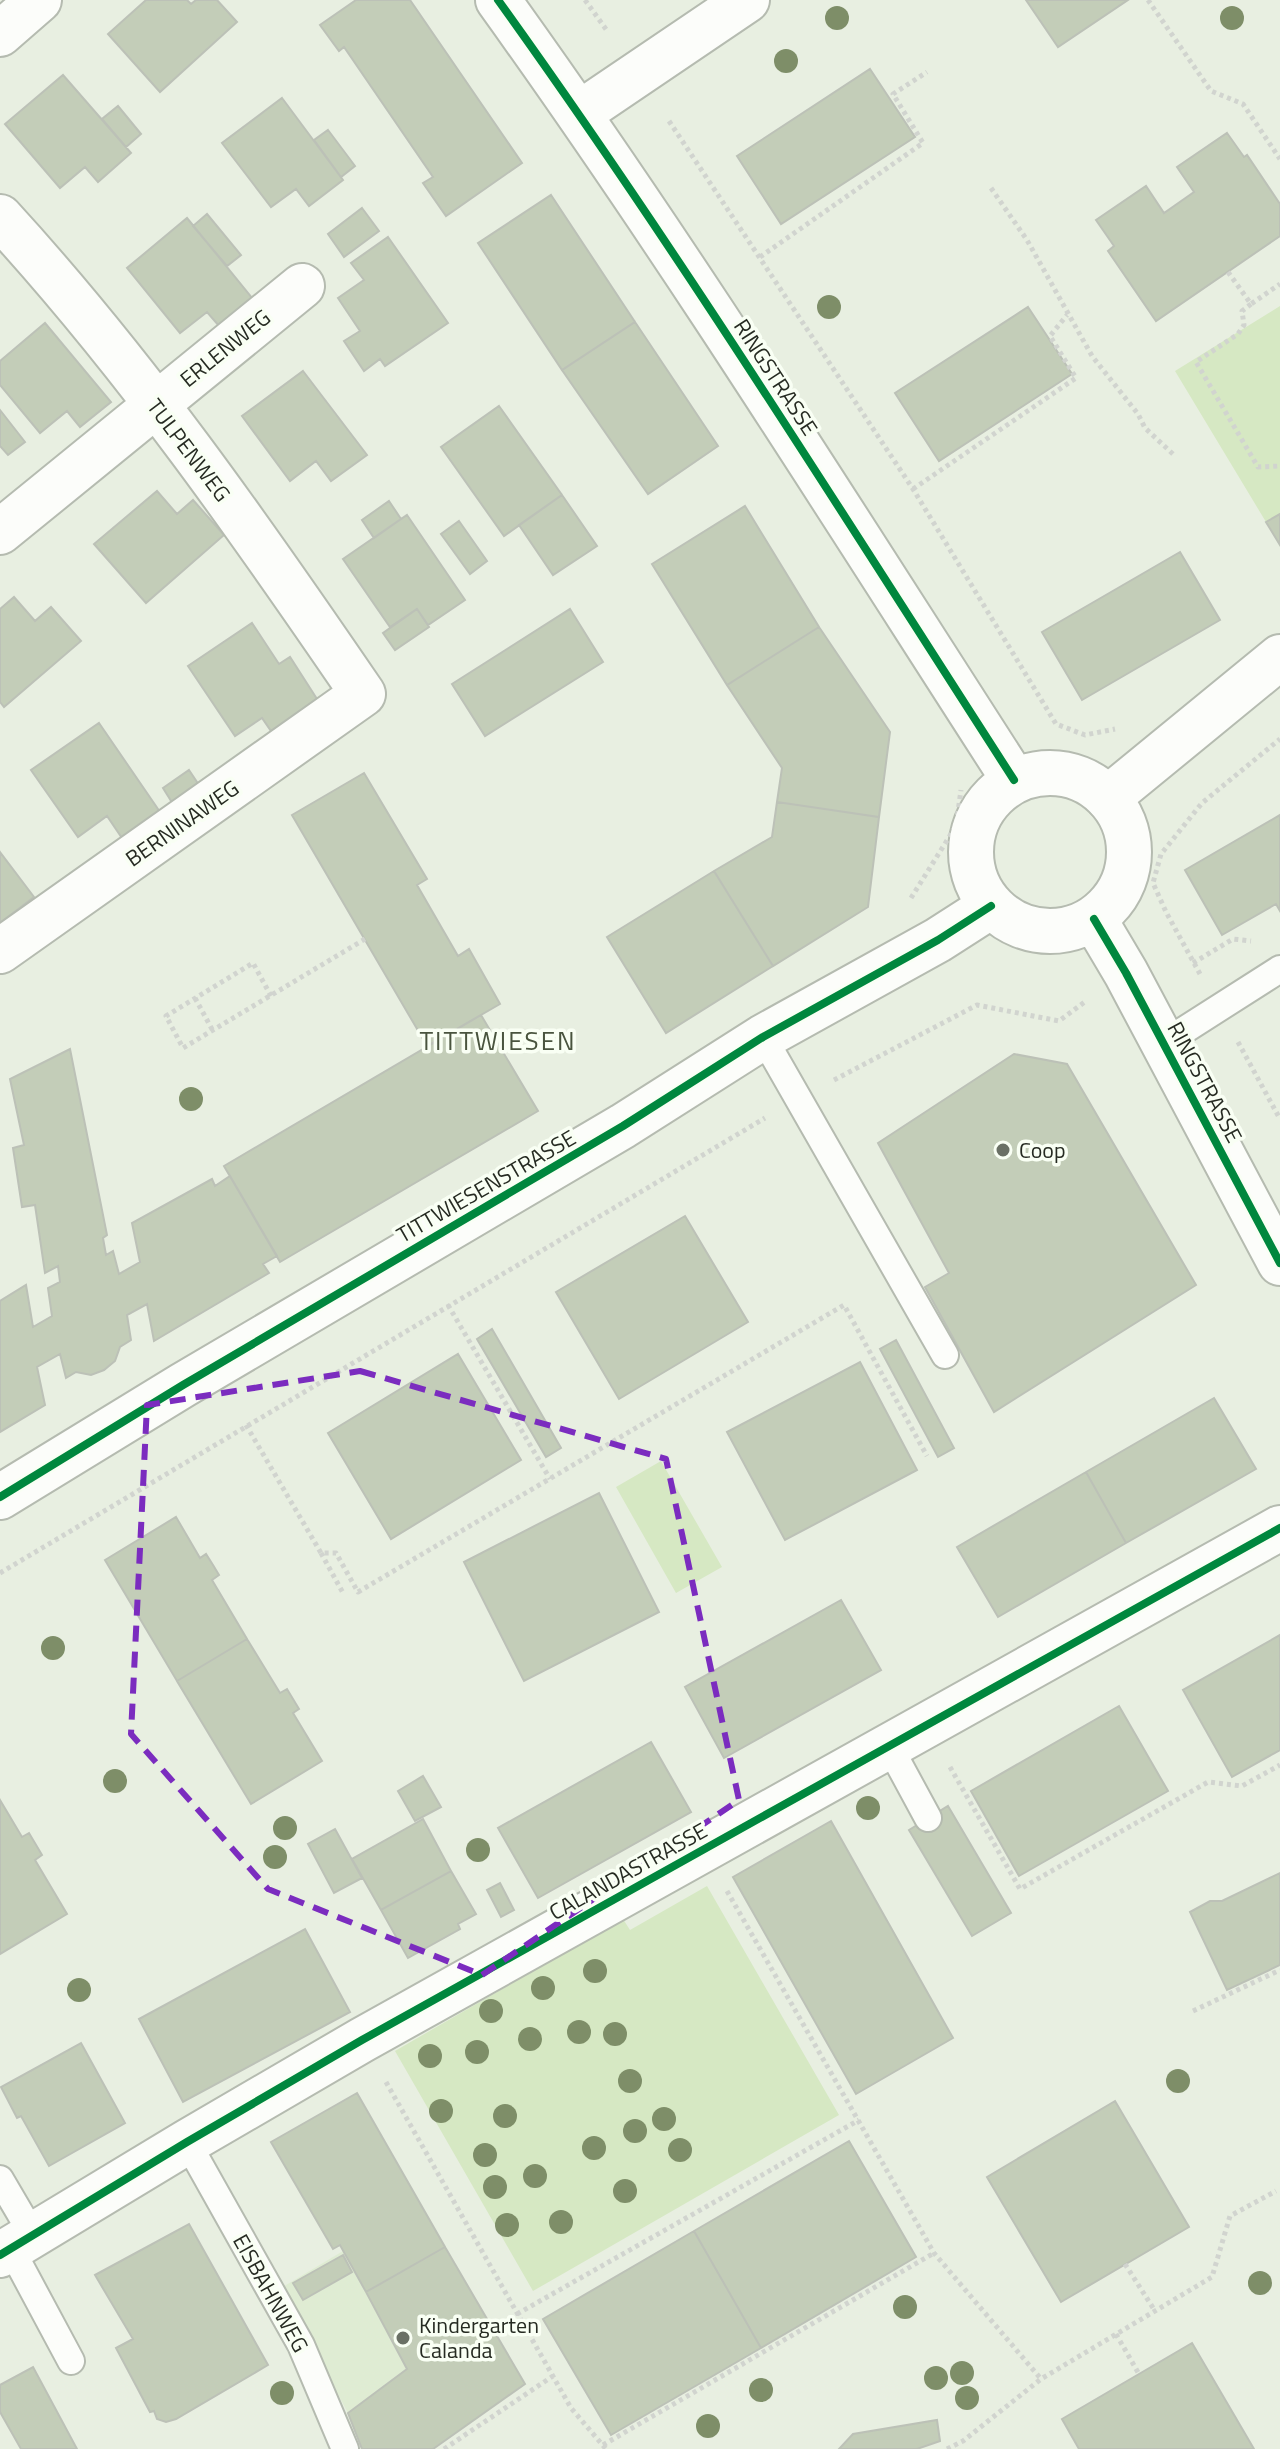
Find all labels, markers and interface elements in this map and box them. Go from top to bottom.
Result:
street label: ERLENWEG [172,301,278,395]
street label: RINGSTRASSE [725,312,827,442]
street label: TULPENWEG [139,391,239,509]
street label: BERNINAWEG [118,771,246,875]
street label: RINGSTRASSE [1159,1015,1251,1149]
district label: TITTWIESEN [419,1021,577,1060]
street label: TITTWIESENSTRASSE [390,1121,582,1251]
place label: Coop [1019,1133,1066,1167]
marker: Coop [994,1141,1012,1159]
street label: CALANDASTRASSE [543,1813,713,1929]
street label: EISBAHNWEG [224,2228,318,2358]
place label: Kindergarten Calanda [419,2308,539,2367]
marker: Kindergarten Calanda [394,2329,412,2347]

